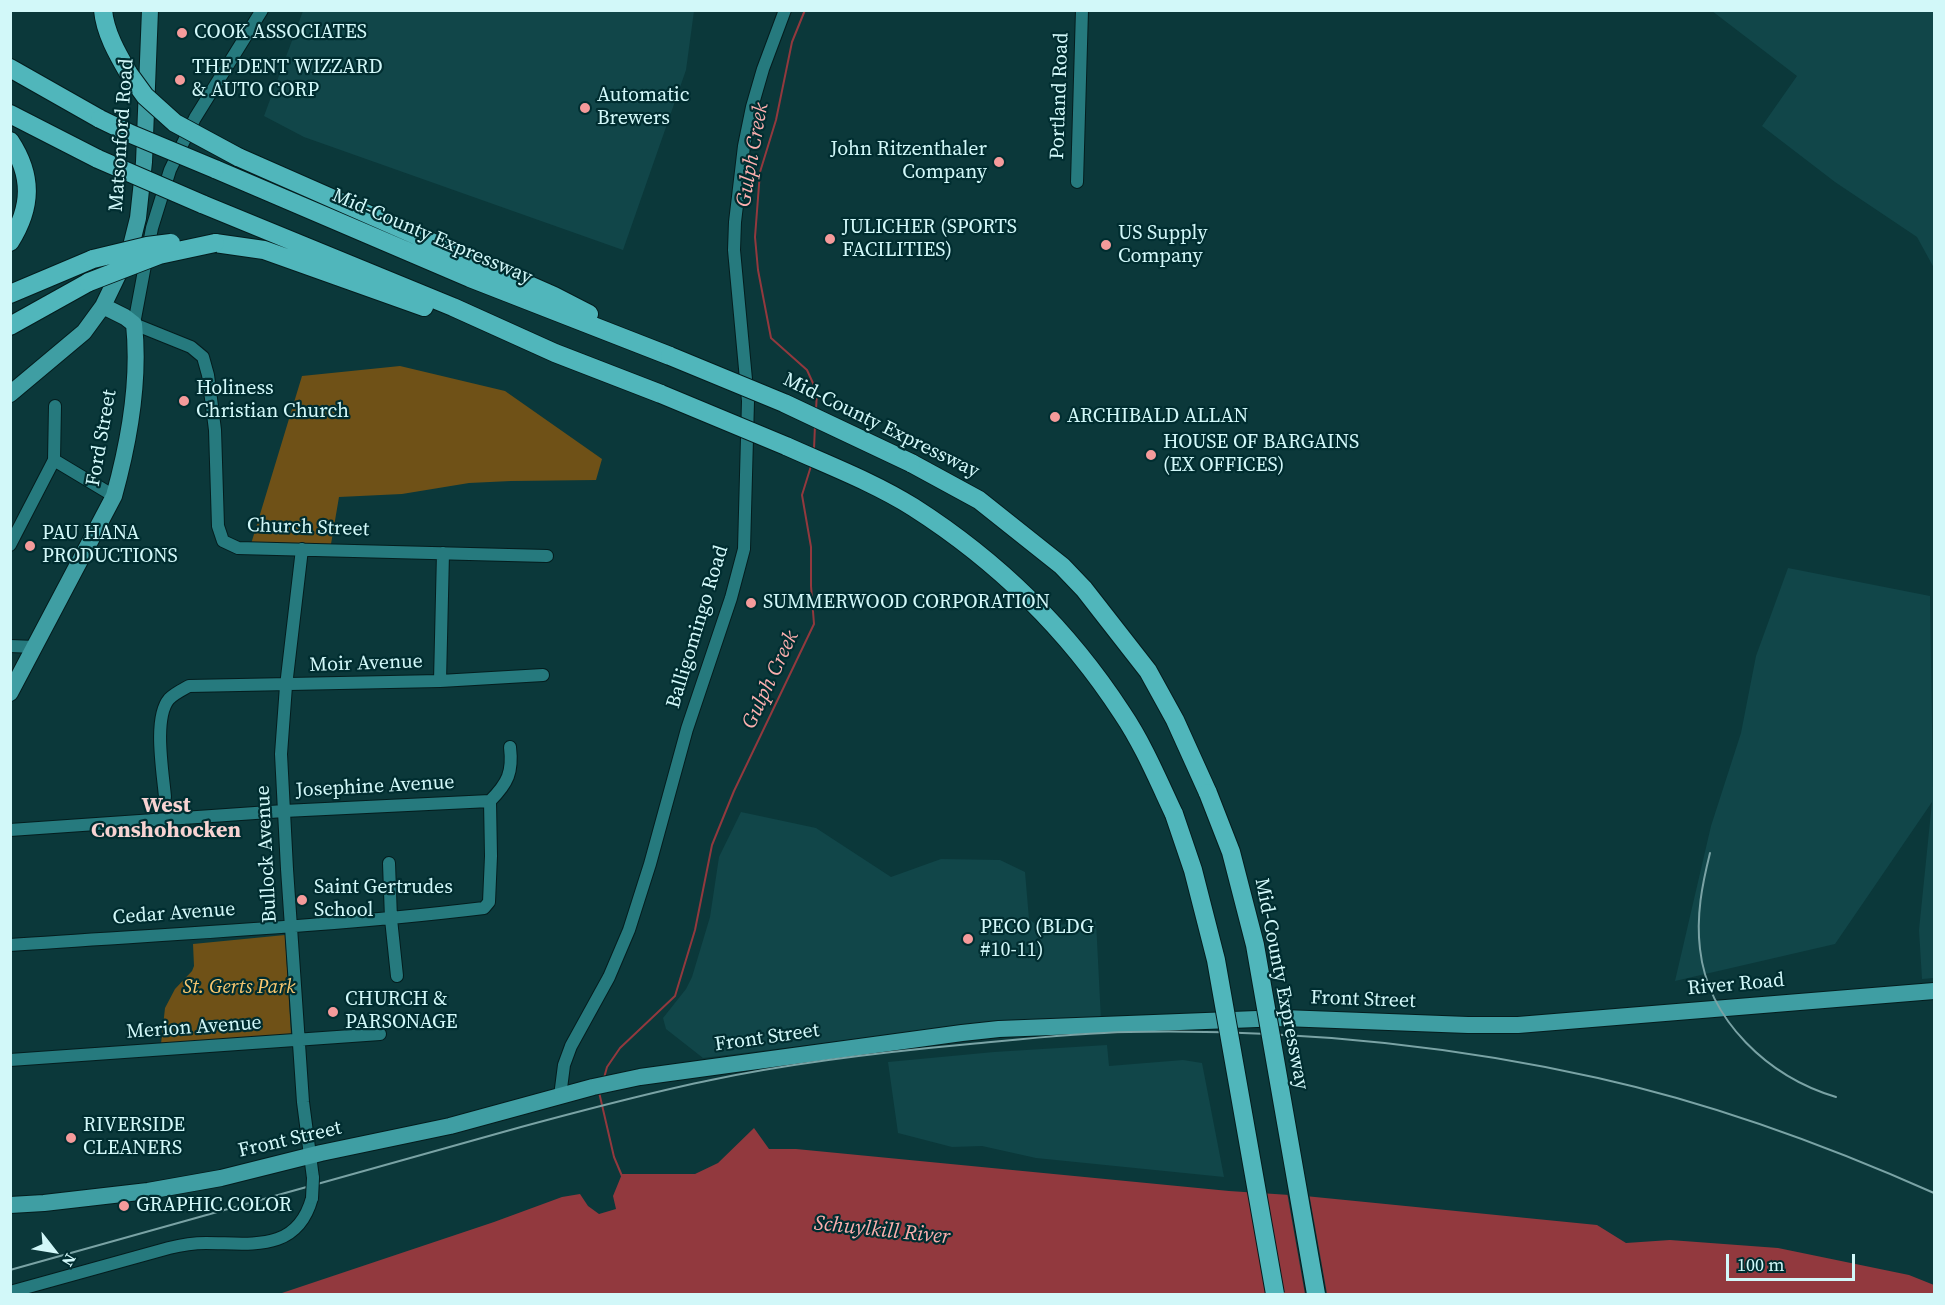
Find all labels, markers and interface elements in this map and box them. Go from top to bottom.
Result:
place label: COOK ASSOCIATES [194,21,367,45]
marker: COOK ASSOCIATES [175,26,189,40]
street label: Portland Road [1046,32,1074,160]
place label: THE DENT WIZZARD & AUTO CORP [192,56,383,103]
street label: Matsonford Road [105,58,139,212]
marker: THE DENT WIZZARD & AUTO CORP [173,73,187,87]
place label: Automatic Brewers [597,84,689,131]
marker: Automatic Brewers [578,101,592,115]
water label: Gulph Creek [731,101,775,209]
place label: John Ritzenthaler Company [830,138,987,185]
marker: John Ritzenthaler Company [992,155,1006,169]
street label: Mid-County Expressway [328,184,536,290]
place label: JULICHER (SPORTS FACILITIES) [842,216,1017,263]
place label: US Supply Company [1118,222,1207,269]
marker: JULICHER (SPORTS FACILITIES) [823,232,837,246]
marker: US Supply Company [1099,238,1113,252]
street label: Mid-County Expressway [779,368,983,484]
place label: Holiness Christian Church [196,377,349,424]
street label: Ford Street [82,388,122,488]
marker: Holiness Christian Church [177,394,191,408]
place label: ARCHIBALD ALLAN [1067,405,1248,429]
marker: ARCHIBALD ALLAN [1048,410,1062,424]
place label: HOUSE OF BARGAINS (EX OFFICES) [1163,431,1359,478]
marker: HOUSE OF BARGAINS (EX OFFICES) [1144,448,1158,462]
street label: Church Street [246,514,370,542]
place label: PAU HANA PRODUCTIONS [42,522,178,569]
marker: PAU HANA PRODUCTIONS [23,539,37,553]
street label: Balligomingo Road [662,543,734,711]
place label: SUMMERWOOD CORPORATION [763,591,1050,615]
marker: SUMMERWOOD CORPORATION [744,596,758,610]
water label: Gulph Creek [737,627,805,733]
street label: Moir Avenue [309,650,423,678]
street label: Josephine Avenue [295,771,455,803]
street label: Bullock Avenue [251,785,283,923]
district label: West Conshohocken [91,793,241,844]
place label: Saint Gertrudes School [314,876,453,923]
street label: Mid-County Expressway [1249,876,1313,1092]
marker: Saint Gertrudes School [295,893,309,907]
street label: Cedar Avenue [112,898,236,930]
place label: PECO (BLDG #10-11) [980,916,1094,963]
marker: PECO (BLDG #10-11) [961,932,975,946]
street label: River Road [1687,969,1785,1001]
park label: St. Gerts Park [183,976,295,1000]
street label: Front Street [1310,986,1416,1014]
place label: CHURCH & PARSONAGE [345,988,457,1035]
marker: CHURCH & PARSONAGE [326,1005,340,1019]
street label: Merion Avenue [125,1011,263,1045]
street label: Front Street [713,1019,821,1057]
place label: RIVERSIDE CLEANERS [83,1114,185,1161]
street label: Front Street [236,1116,344,1164]
marker: RIVERSIDE CLEANERS [64,1131,78,1145]
place label: GRAPHIC COLOR [136,1194,292,1218]
marker: GRAPHIC COLOR [117,1199,131,1213]
water label: Schuylkill River [813,1211,951,1251]
north arrow [24,1221,84,1281]
scale bar [1729,1242,1858,1280]
text: N [57,1250,82,1271]
text: 100 m [1737,1252,1784,1277]

